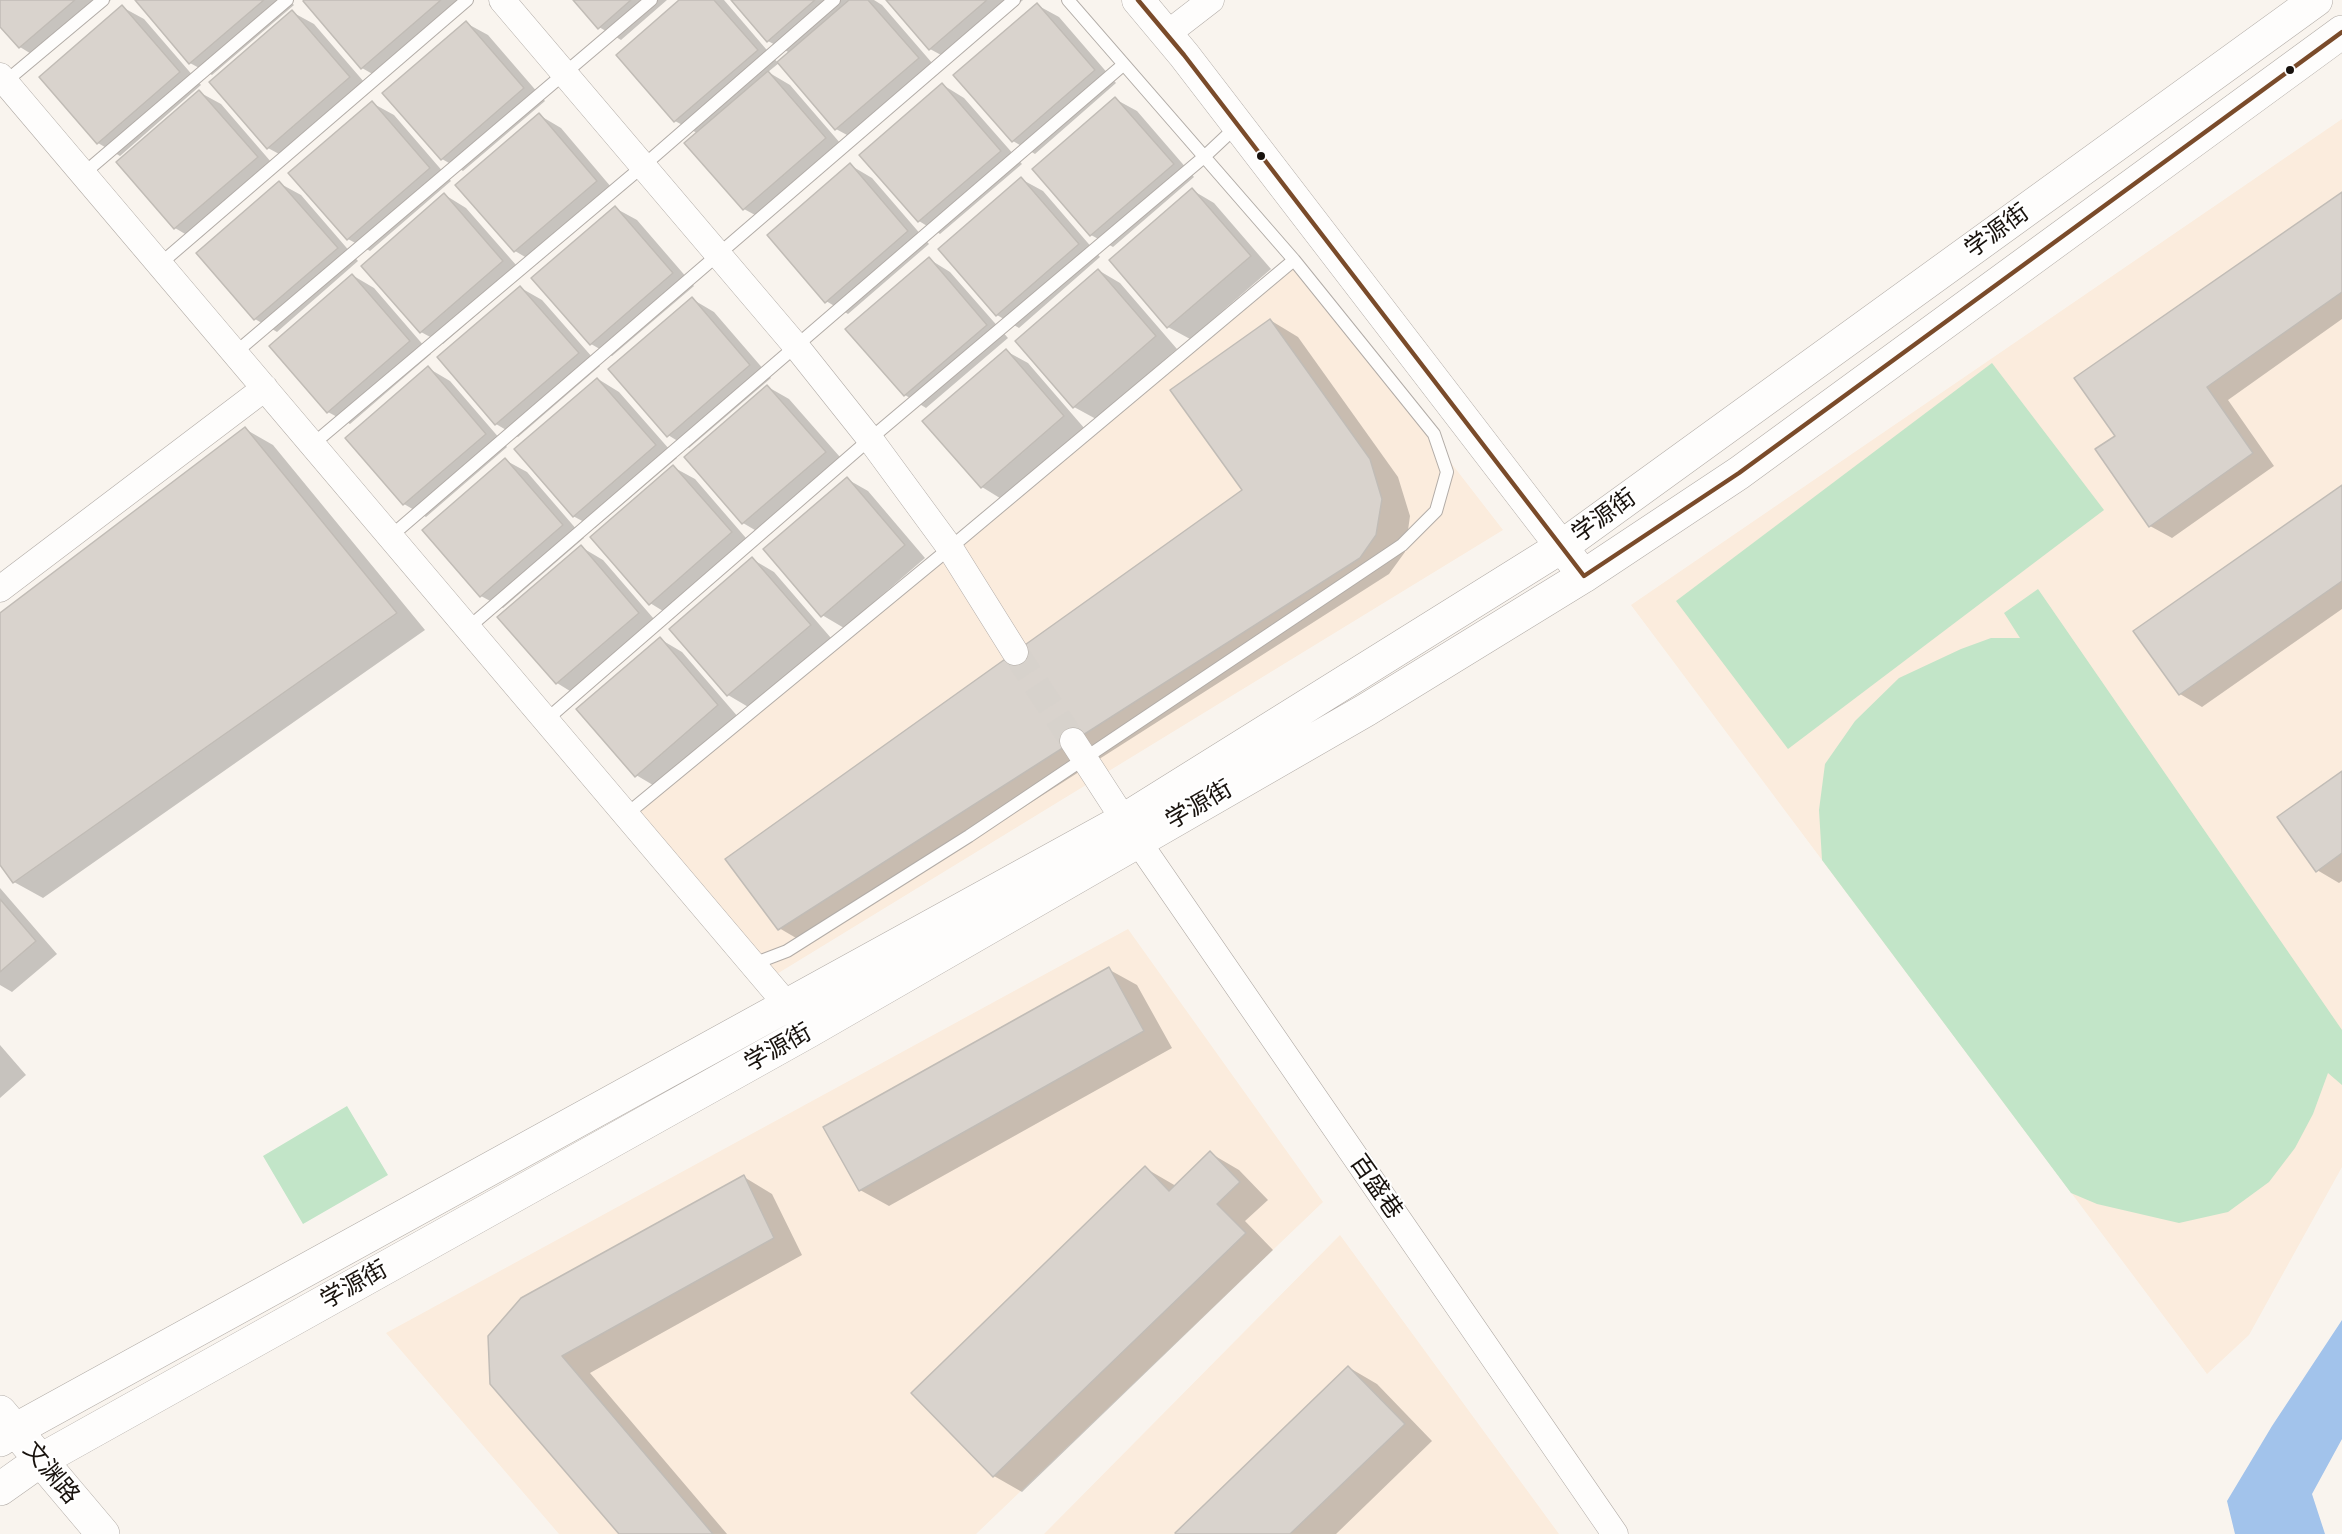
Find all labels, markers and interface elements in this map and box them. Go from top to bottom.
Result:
unlabelled marker [2284,64,2296,76]
unlabelled marker [1255,150,1267,162]
street label: 学源街 [1959,198,2035,264]
street label: 学源街 [1566,483,1642,549]
street label: 学源街 [1161,775,1237,835]
street label: 学源街 [740,1018,816,1078]
street label: 百盛巷 [1344,1149,1408,1225]
street label: 学源街 [316,1255,392,1315]
street label: 文渊路 [17,1436,85,1510]

